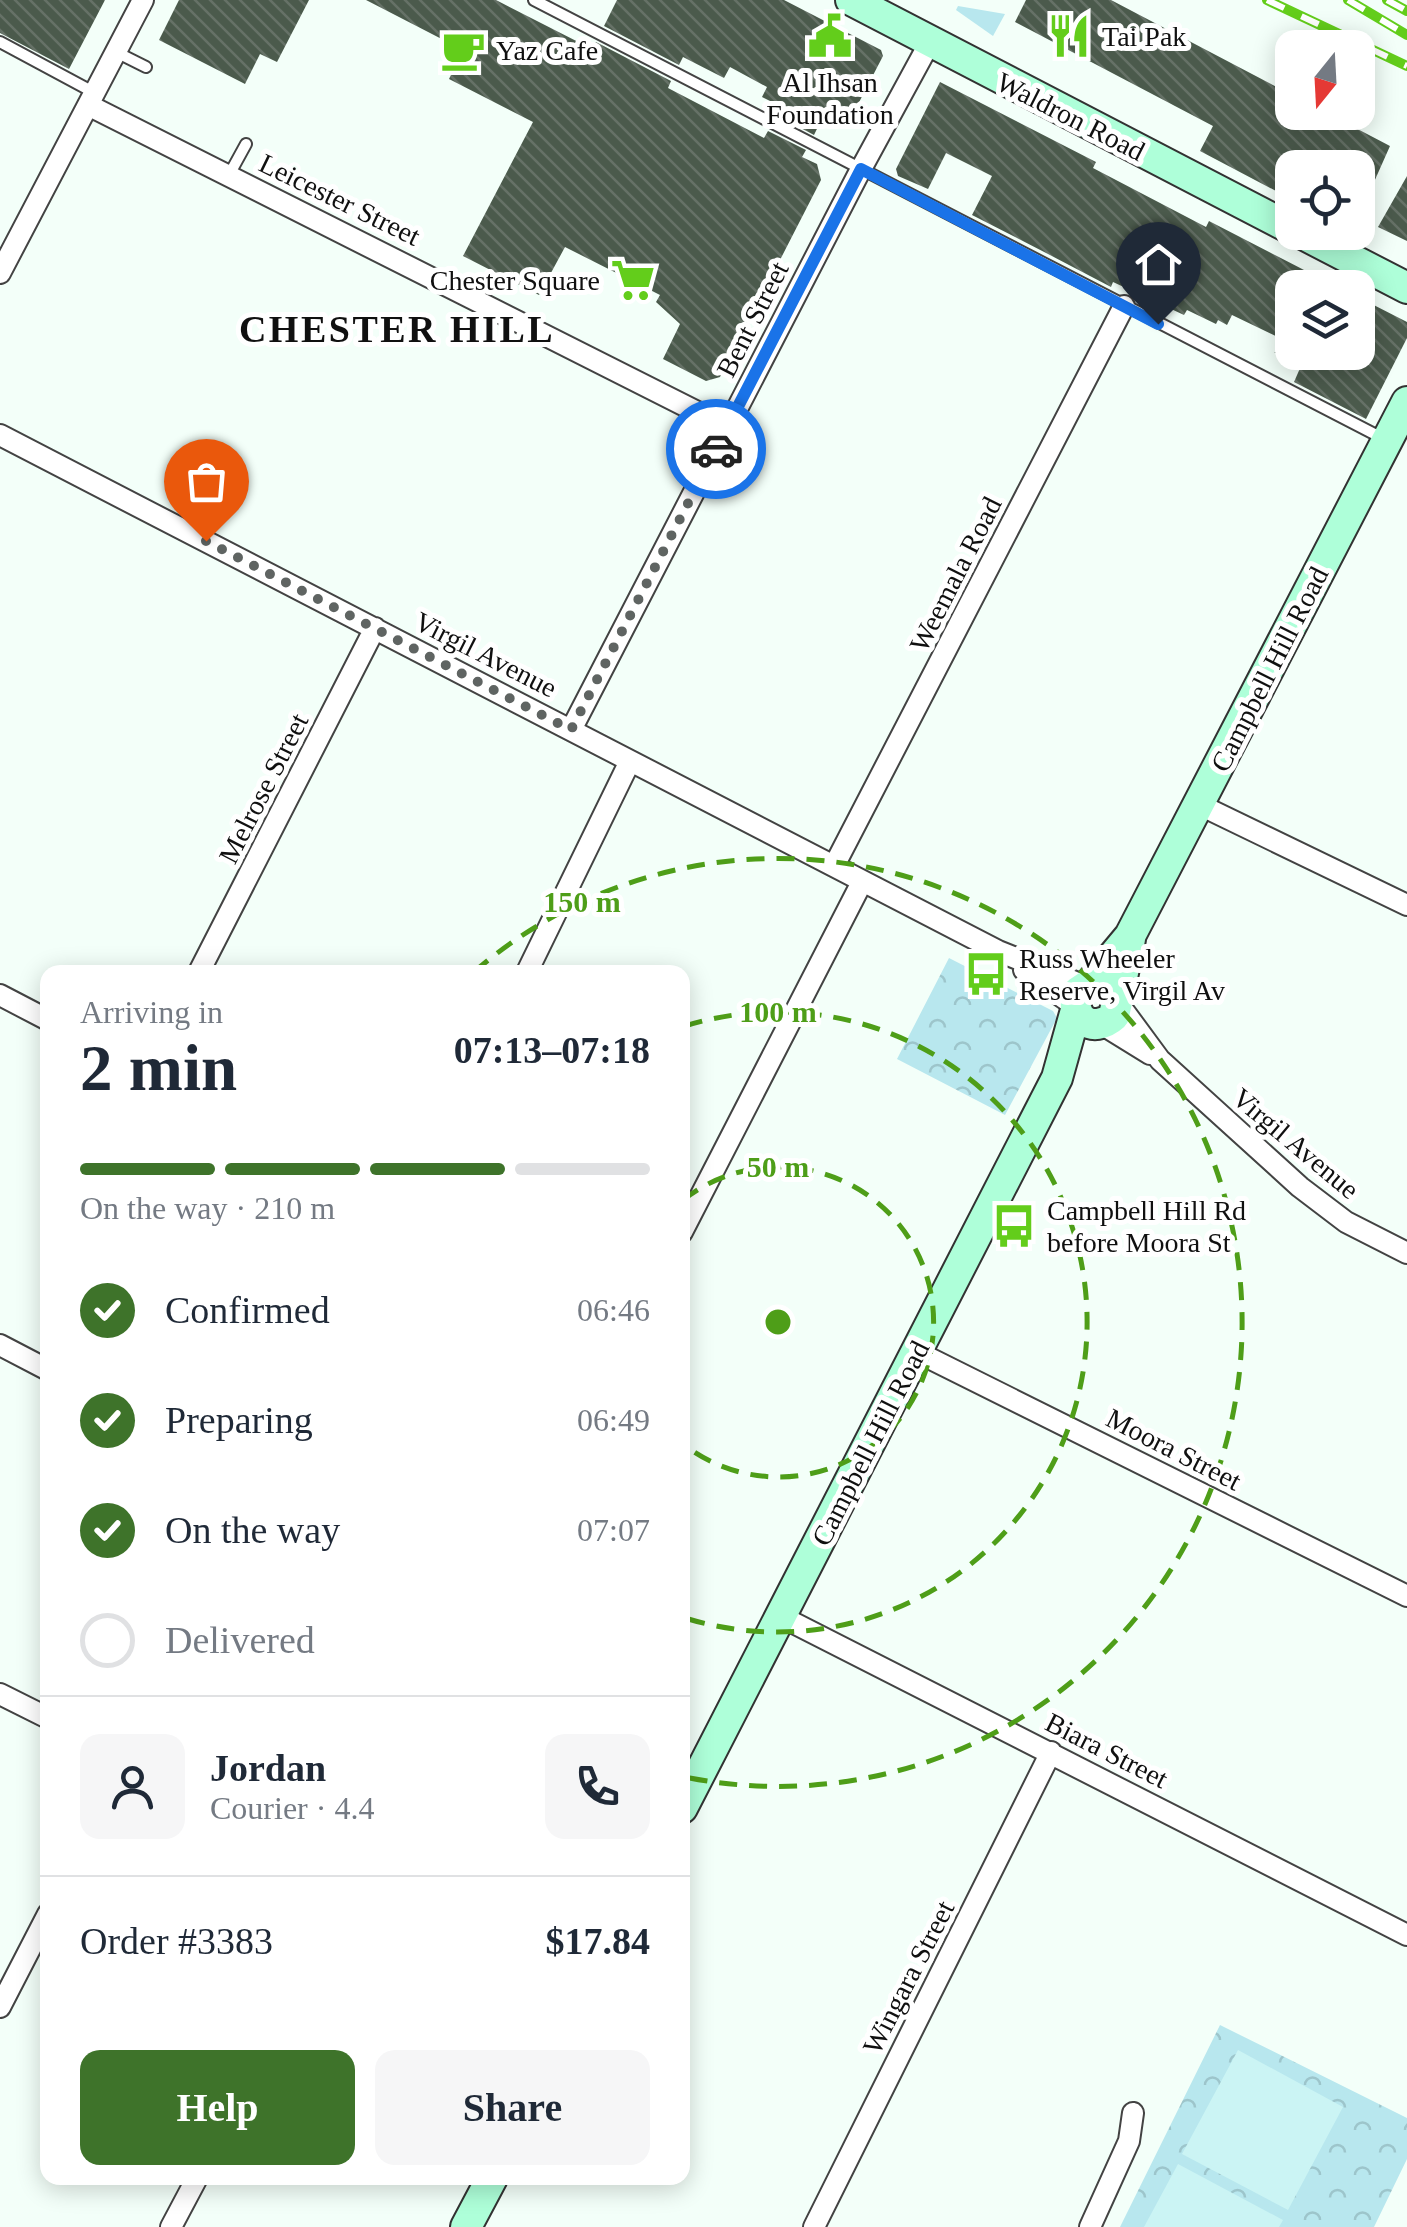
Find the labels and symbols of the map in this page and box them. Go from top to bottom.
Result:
public building icon: Al Ihsan Foundation [806,12,854,60]
restaurant icon: Tai Pak [1045,12,1093,60]
place label: Tai Pak [1102,21,1186,52]
cafe icon: Yaz Cafe [439,26,487,74]
north arrow [1275,30,1375,130]
place label: Yaz Cafe [496,35,598,66]
street label: Waldron Road [992,66,1150,167]
place label: Al Ihsan Foundation [766,67,894,130]
street label: Leicester Street [254,147,425,252]
pin [1116,222,1201,325]
supermarket icon: Chester Square [609,256,657,304]
street label: Bent Street [710,256,795,382]
place label: Chester Square [430,265,600,296]
district label: CHESTER HILL [239,308,555,350]
courier [666,399,766,499]
pin [164,439,249,542]
street label: Weemala Road [903,492,1008,657]
street label: Campbell Hill Road [1204,562,1334,777]
street label: Virgil Avenue [410,605,562,703]
street label: Melrose Street [212,708,315,868]
text: 150 m [543,885,621,918]
place label: Russ Wheeler Reserve, Virgil Av [1019,943,1225,1006]
bus stop icon: Russ Wheeler Reserve, Virgil Av [962,950,1010,998]
text: 100 m [739,995,817,1028]
street label: Virgil Avenue [1226,1082,1365,1205]
text: 50 m [747,1150,809,1183]
place label: Campbell Hill Rd before Moora St [1047,1195,1246,1258]
bus stop icon: Campbell Hill Rd before Moora St [990,1202,1038,1250]
centre of rings [760,1304,796,1340]
street label: Campbell Hill Road [805,1336,935,1551]
street label: Moora Street [1101,1402,1246,1497]
street label: Biara Street [1041,1706,1173,1795]
street label: Wingara Street [857,1895,960,2059]

